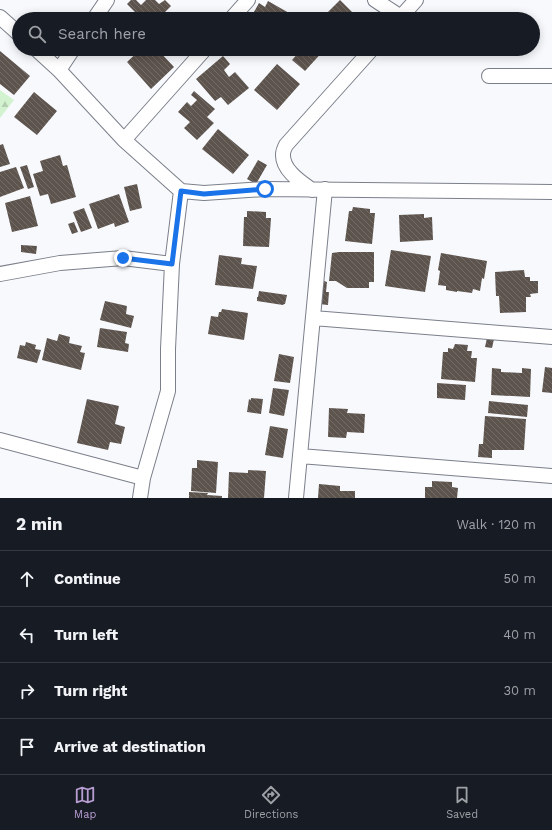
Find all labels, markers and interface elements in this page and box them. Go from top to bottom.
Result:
search box [12,12,540,56]
icon: search [26,23,48,45]
text: Search here [58,25,146,43]
route start [256,180,274,198]
route end [114,249,132,267]
text: 2 min [16,514,62,534]
text: Walk · 120 m [457,517,536,532]
icon: ahead [16,568,38,590]
text: Continue [54,570,121,588]
text: 50 m [504,571,536,586]
icon: left [16,624,38,646]
text: Turn left [54,626,118,644]
text: 40 m [503,627,536,642]
icon: right [16,680,38,702]
text: Turn right [54,682,127,700]
text: 30 m [504,683,536,698]
icon: arrive [16,736,38,758]
text: Arrive at destination [54,738,206,756]
tab: Map [74,784,96,821]
tab: Directions [244,784,298,821]
tab: Saved [446,784,478,821]

